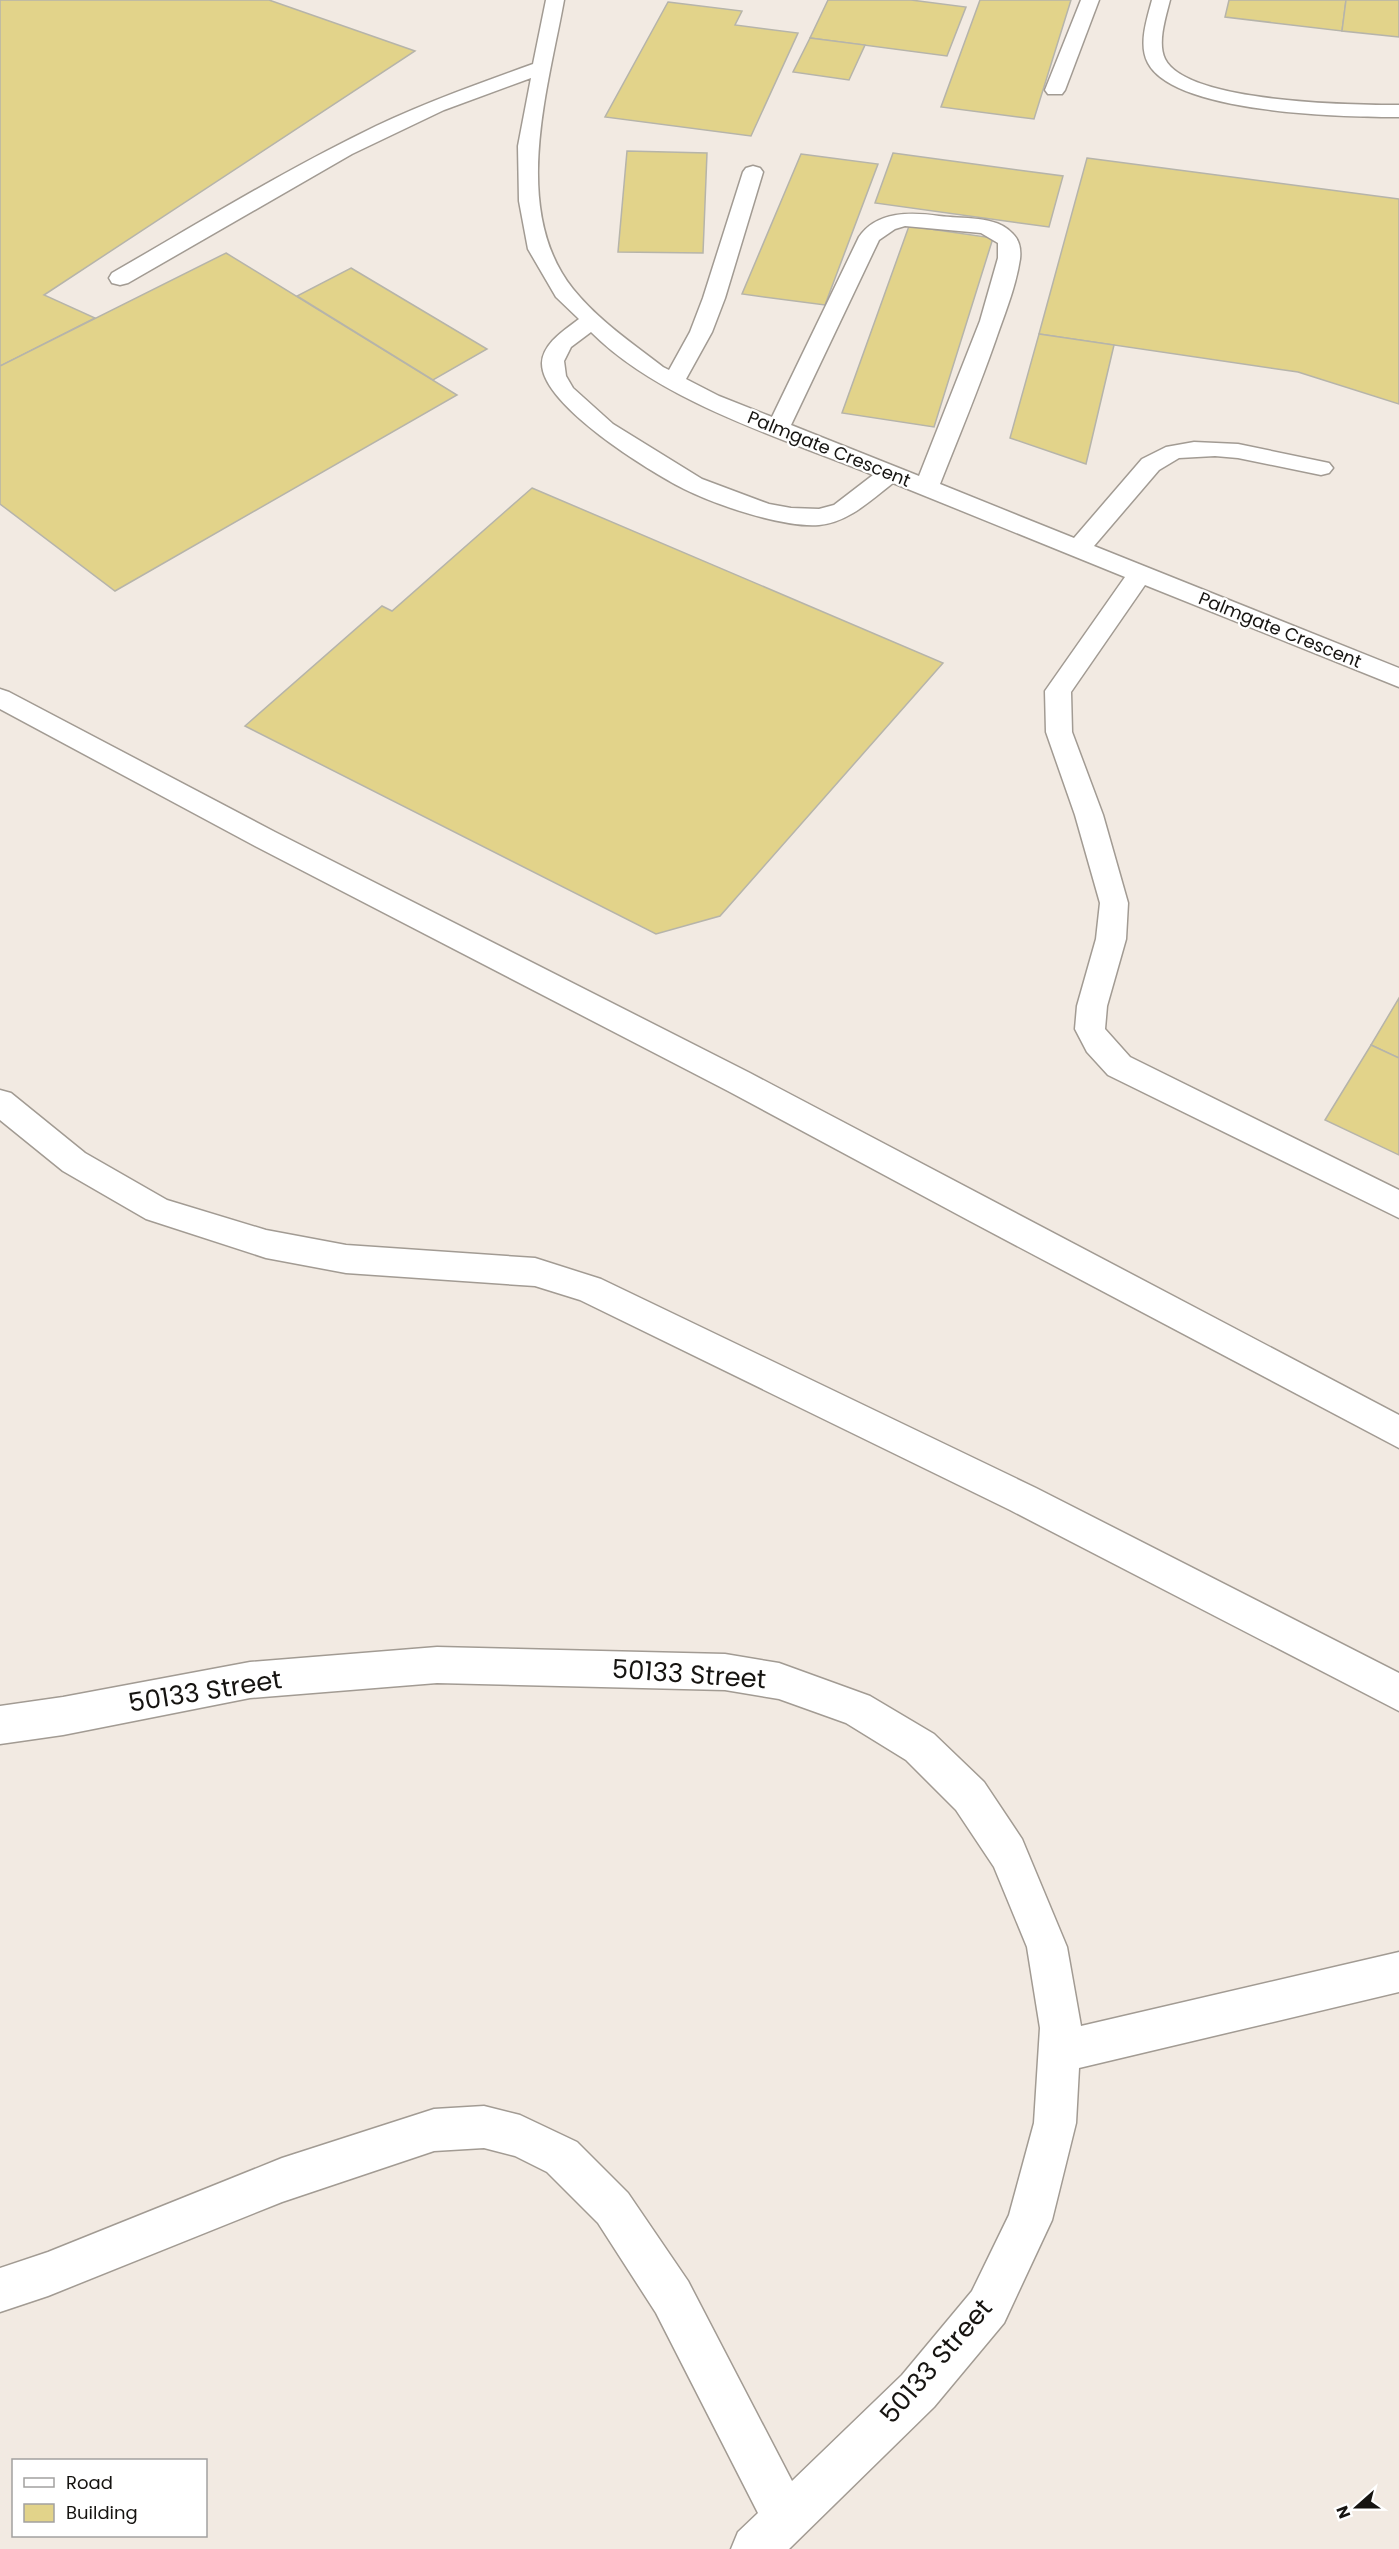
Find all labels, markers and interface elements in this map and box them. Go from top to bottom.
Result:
street label: Palmgate Crescent [744,404,914,493]
street label: Palmgate Crescent [1195,585,1365,674]
street label: 50133 Street [611,1651,767,1697]
street label: 50133 Street [126,1661,284,1721]
street label: 50133 Street [872,2291,1000,2431]
legend [12,2459,207,2537]
text: Road [66,2470,113,2495]
north arrow [1327,2477,1387,2537]
text: Building [66,2500,138,2525]
text: N [1331,2502,1356,2522]

